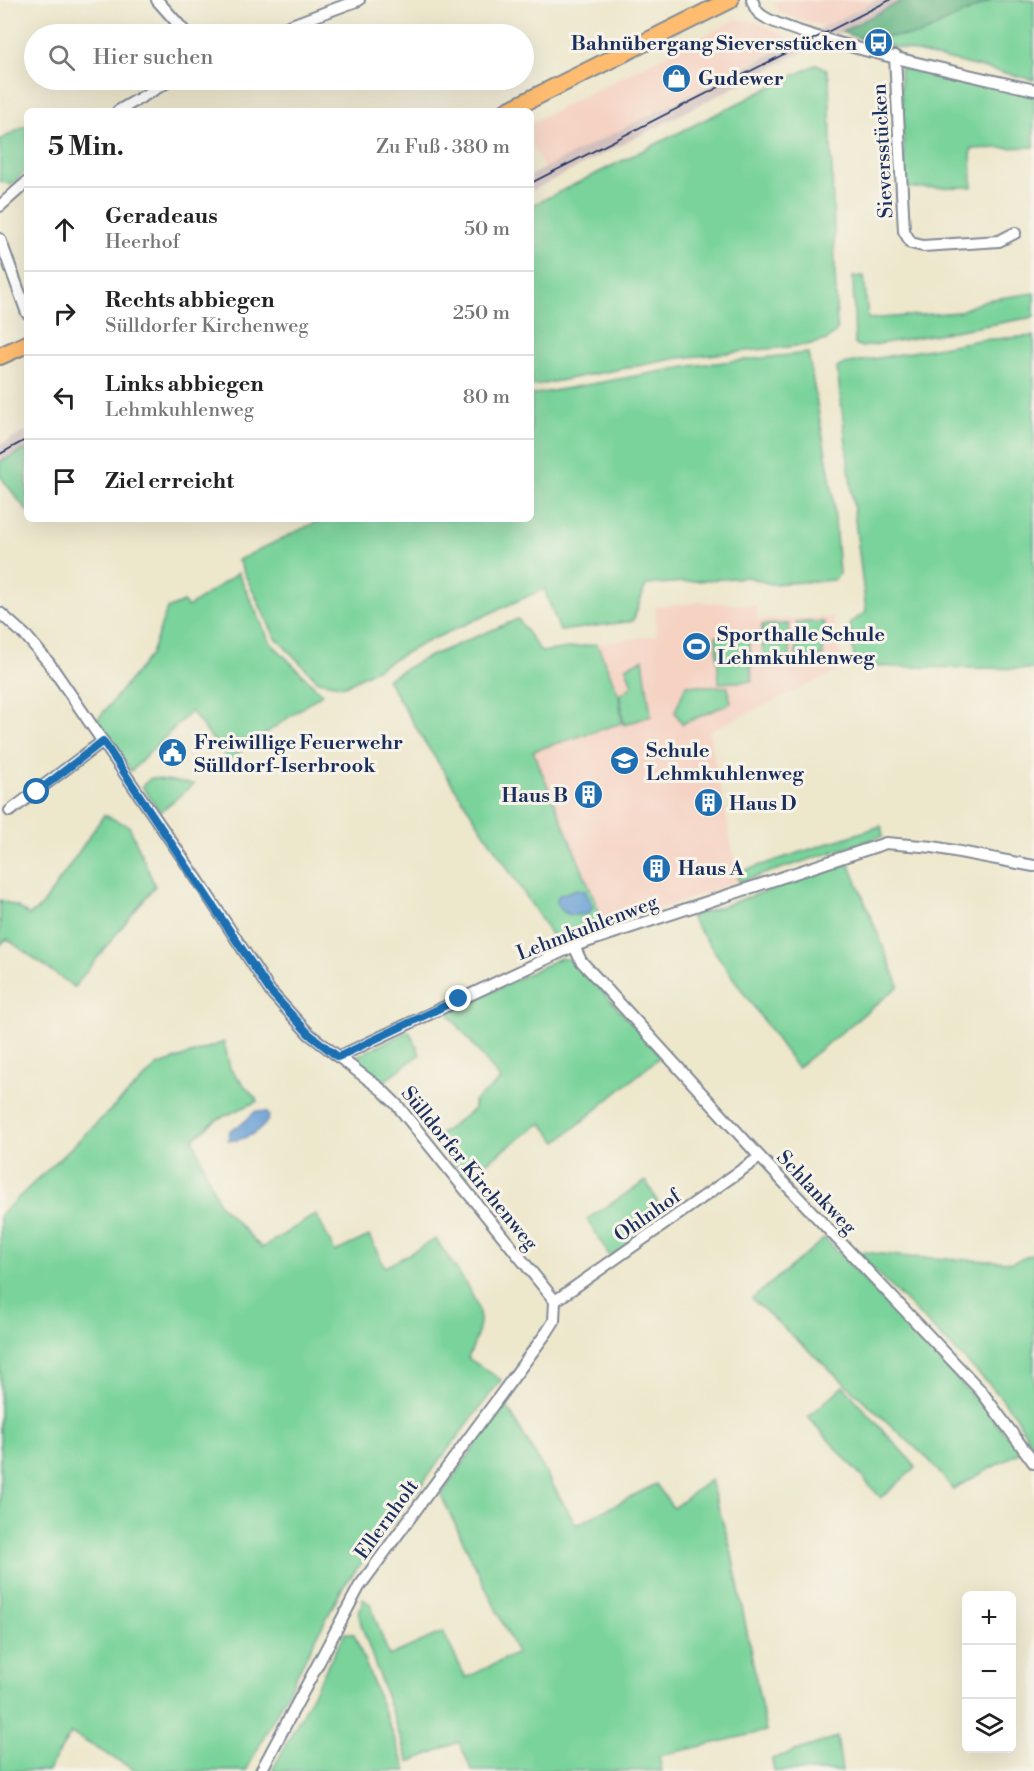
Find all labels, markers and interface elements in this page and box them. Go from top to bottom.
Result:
search box [24,24,534,90]
bus stop icon: Bahnübergang Sieversstücken [862,27,894,59]
place label: Bahnübergang Sieversstücken [571,32,858,57]
icon: search [45,41,78,74]
text: Hier suchen [93,44,213,71]
shop icon: Gudewer [661,62,693,94]
place label: Gudewer [698,67,784,92]
street label: Sieversstücken [867,83,900,219]
text: 5 Min. [48,131,124,163]
text: Zu Fuß · 380 m [376,135,510,160]
text: Geradeaus [105,203,218,230]
icon: ahead [48,213,81,246]
text: 50 m [464,217,510,242]
text: Heerhof [105,230,180,255]
text: Rechts abbiegen [105,287,275,314]
icon: right [48,297,81,330]
text: 250 m [453,301,510,326]
text: Sülldorfer Kirchenweg [105,314,309,339]
text: Links abbiegen [105,371,264,398]
icon: left [48,381,81,414]
text: 80 m [463,385,510,410]
text: Lehmkuhlenweg [105,398,254,423]
icon: arrive [48,465,81,498]
text: Ziel erreicht [105,468,234,495]
place label: Sporthalle Schule Lehmkuhlenweg [717,623,885,671]
sports icon: Sporthalle Schule Lehmkuhlenweg [680,630,712,662]
place label: Freiwillige Feuerwehr Sülldorf-Iserbrook [194,731,403,779]
public building icon: Freiwillige Feuerwehr Sülldorf-Iserbrook [157,737,189,769]
place label: Schule Lehmkuhlenweg [646,739,804,787]
school or university icon: Schule Lehmkuhlenweg [609,745,641,777]
route start [23,778,49,804]
building icon: Haus B [573,779,605,811]
place label: Haus B [502,784,568,809]
building icon: Haus D [692,787,724,819]
place label: Haus D [729,792,796,817]
building icon: Haus A [641,852,673,884]
place label: Haus A [678,857,744,882]
street label: Lehmkuhlenweg [513,890,662,967]
route end [445,985,471,1011]
street label: Sülldorfer Kirchenweg [395,1082,543,1256]
street label: Schlankweg [771,1146,862,1241]
street label: Ohlnhof [610,1184,687,1248]
street label: Ellernholt [350,1475,425,1565]
map controls [962,1591,1016,1753]
button: + [962,1591,1016,1645]
button: − [962,1645,1016,1699]
button: layers [962,1699,1016,1753]

